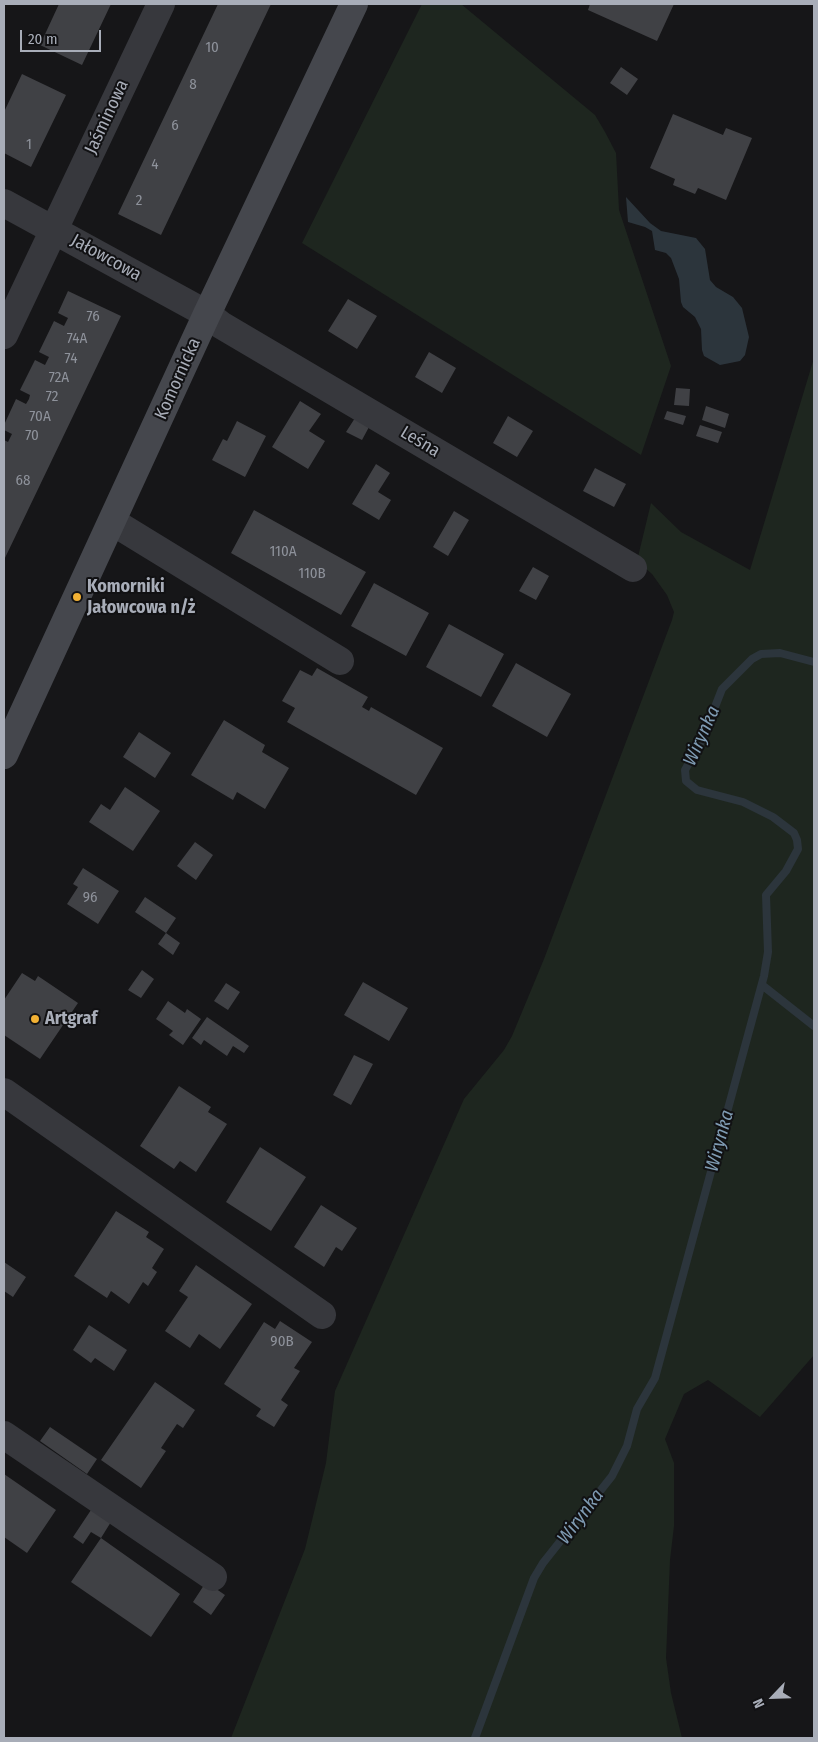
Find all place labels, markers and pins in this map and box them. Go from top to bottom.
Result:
place label: Komorniki Jałowcowa n/ż [87,576,195,618]
marker: Komorniki Jałowcowa n/ż [71,591,83,603]
place label: Artgraf [45,1008,97,1030]
marker: Artgraf [29,1013,41,1025]

